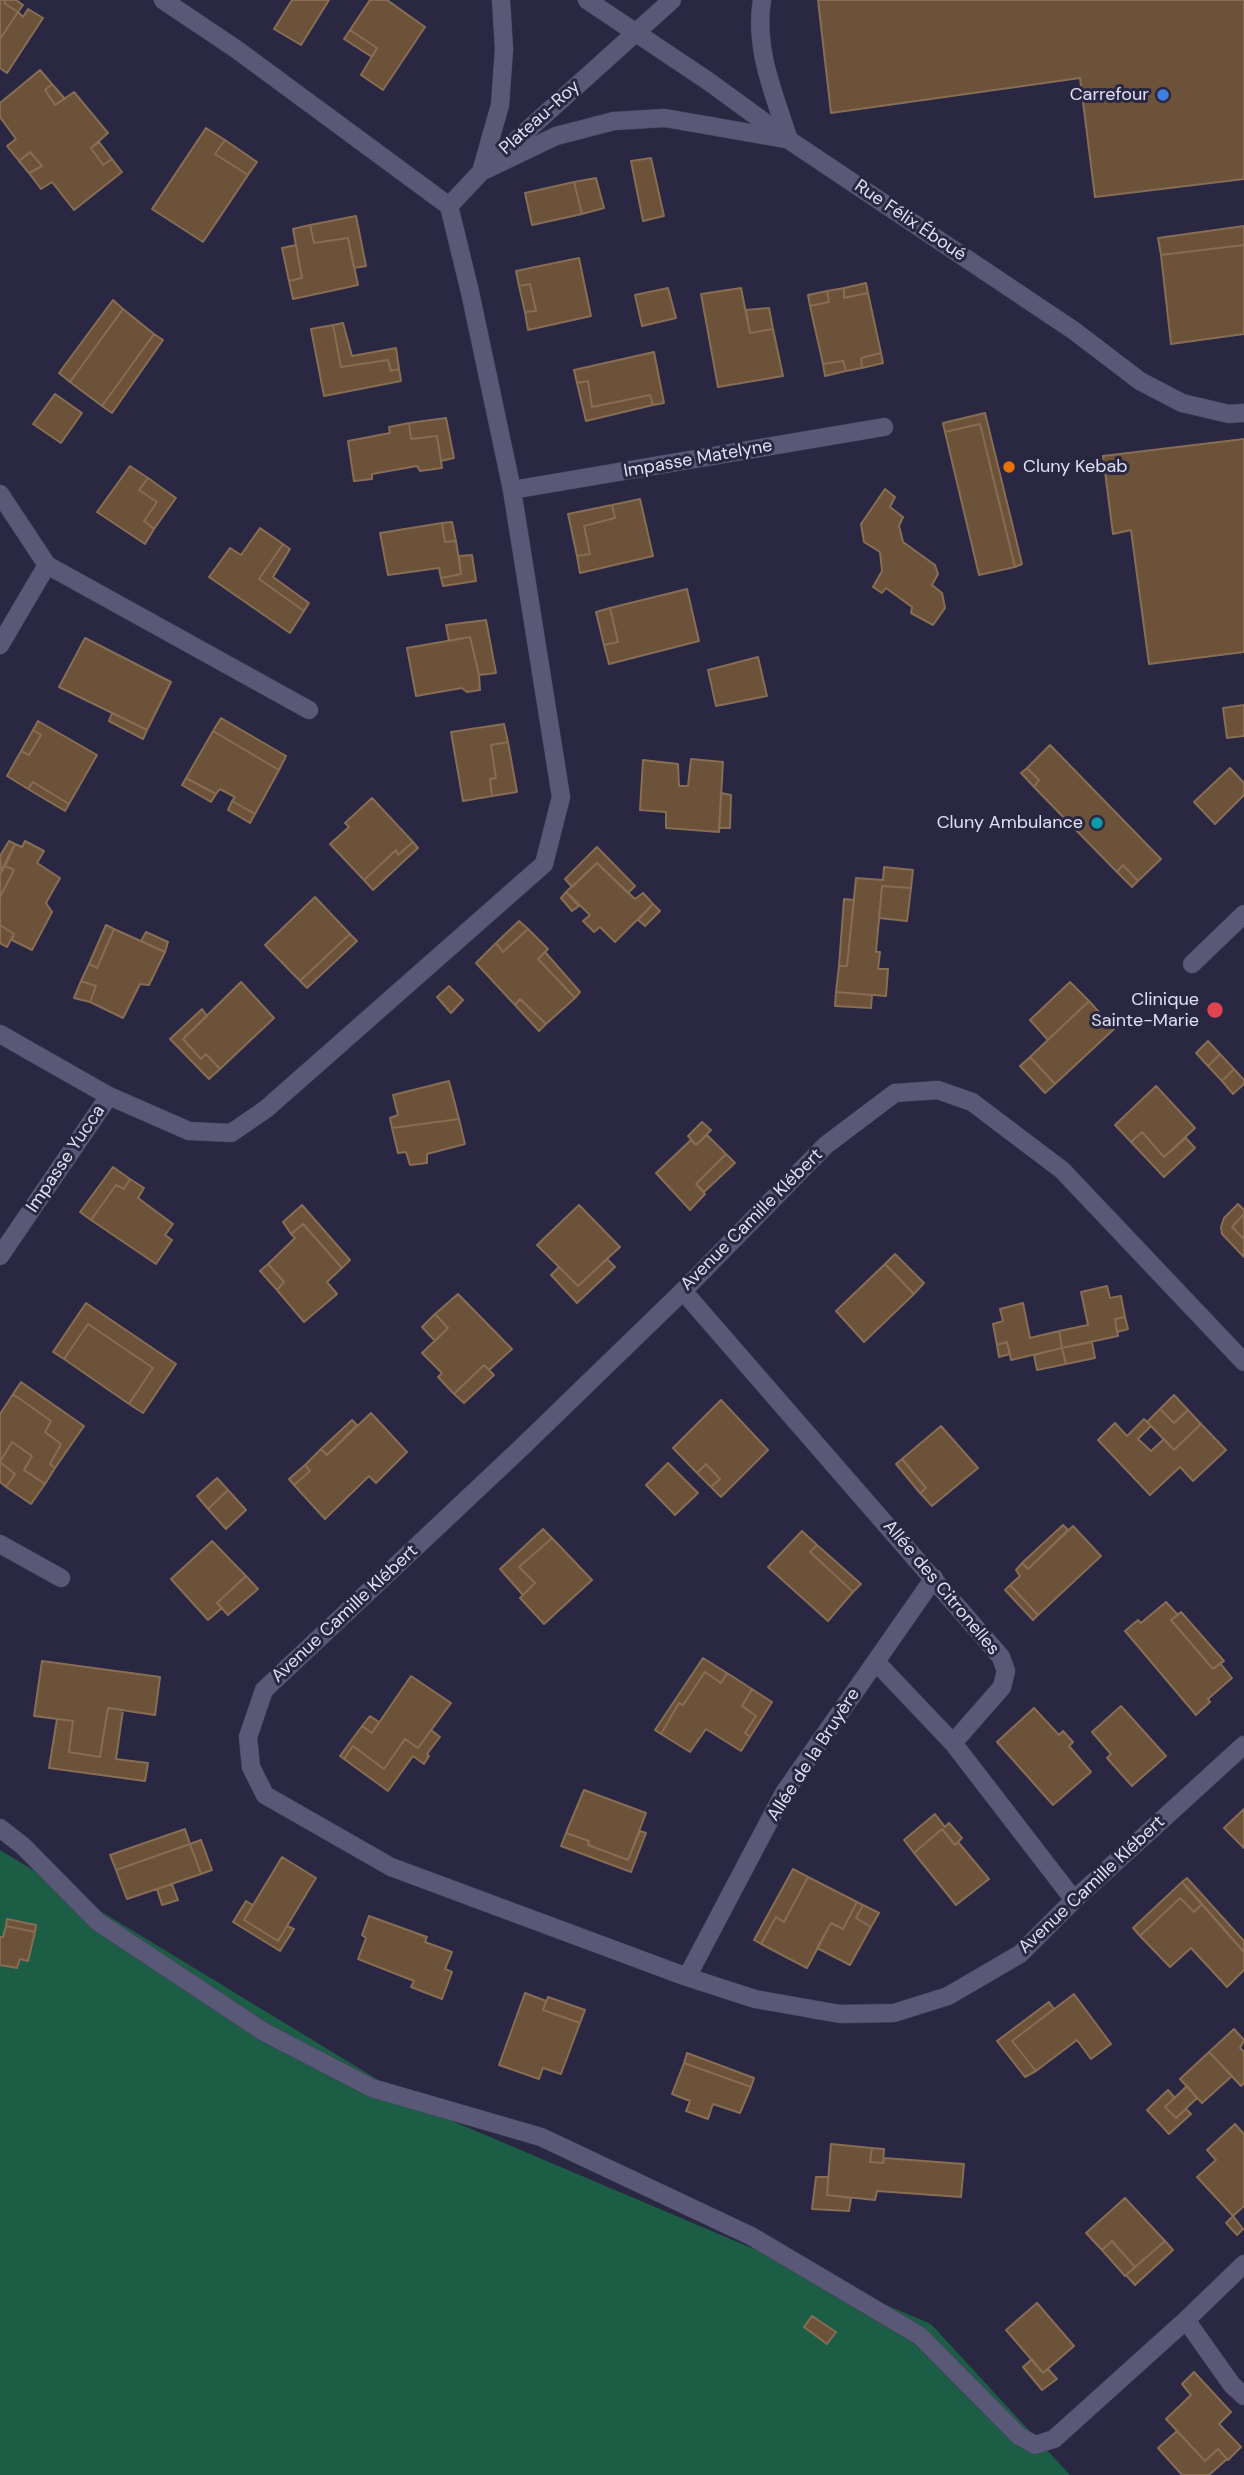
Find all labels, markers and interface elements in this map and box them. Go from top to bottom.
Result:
street label: Plateau-Roy [495,76,585,160]
place label: Carrefour [1070,84,1149,106]
marker: Carrefour [1155,87,1171,103]
street label: Rue Félix Éboué [850,176,970,266]
street label: Impasse Matelyne [622,435,774,483]
place label: Cluny Kebab [1023,456,1128,478]
marker: Cluny Kebab [1001,459,1017,475]
place label: Cluny Ambulance [937,812,1083,834]
marker: Cluny Ambulance [1089,815,1105,831]
place label: Clinique Sainte-Marie [1091,989,1199,1032]
marker: Clinique Sainte-Marie [1205,1000,1225,1020]
street label: Impasse Yucca [22,1101,110,1217]
street label: Avenue Camille Klébert [676,1144,828,1296]
street label: Allée des Citronelles [878,1516,1004,1660]
street label: Avenue Camille Klébert [267,1541,423,1687]
street label: Allée de la Bruyère [763,1685,865,1825]
street label: Avenue Camille Klébert [1014,1812,1170,1958]

